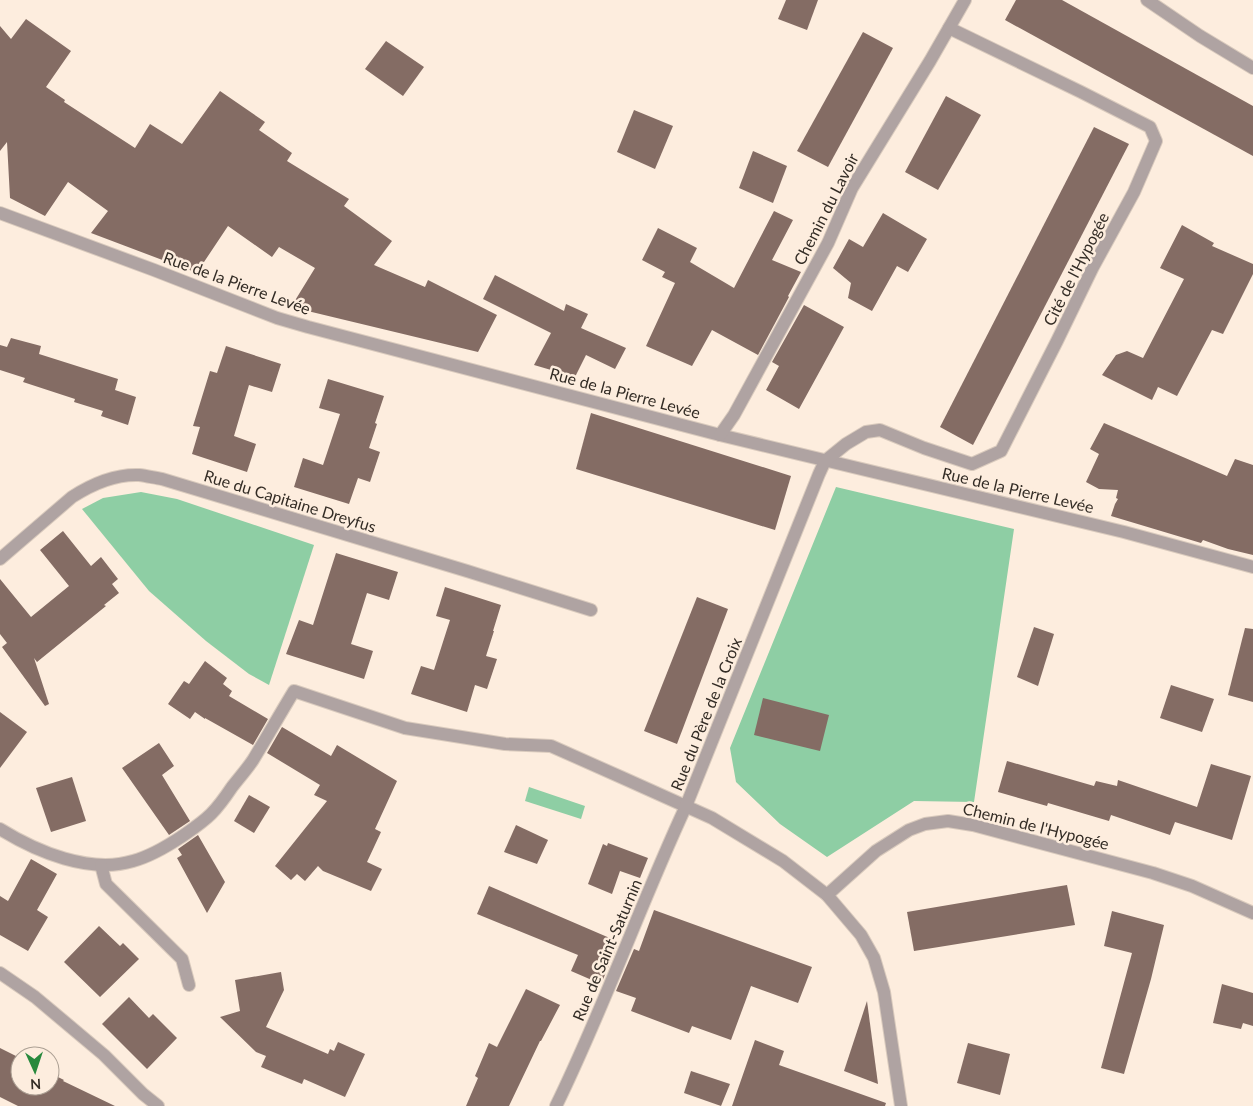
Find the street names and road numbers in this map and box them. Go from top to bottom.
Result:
street label: Chemin du Lavoir [789,150,862,268]
street label: Cité de l'Hypogée [1039,209,1112,329]
street label: Rue de la Pierre Levée [161,247,313,318]
street label: Rue de la Pierre Levée [548,363,702,422]
street label: Rue de la Pierre Levée [940,463,1096,516]
street label: Rue du Capitaine Dreyfus [202,465,379,536]
street label: Rue du Père de la Croix [666,635,745,793]
street label: Chemin de l'Hypogée [961,798,1111,853]
street label: Rue de Saint-Saturnin [568,876,645,1024]

